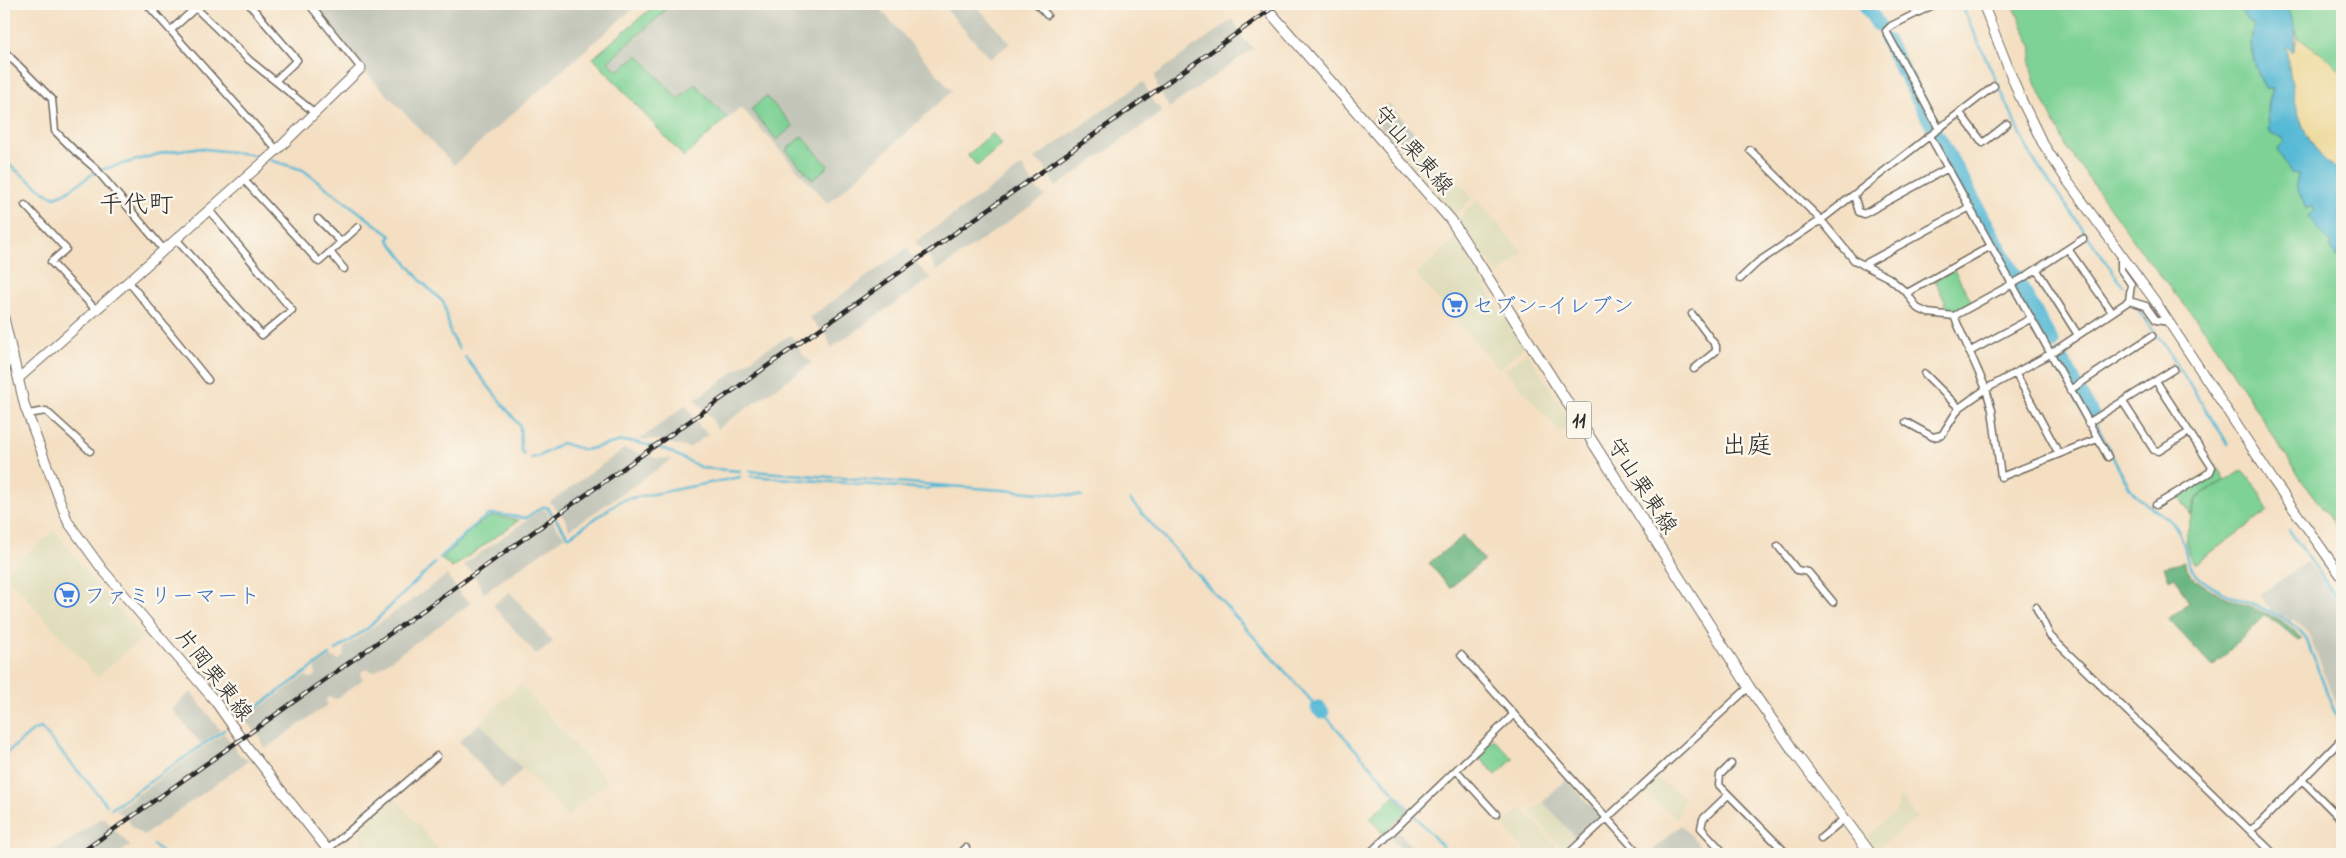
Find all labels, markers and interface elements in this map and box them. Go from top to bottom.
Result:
street label: 守山栗東線 [1364,99,1460,203]
district label: 千代町 [98,188,174,224]
supermarket icon: セブン-イレブン [1442,292,1468,318]
place label: セブン-イレブン [1472,292,1634,324]
road number: 11 [1566,402,1592,438]
district label: 出庭 [1722,429,1772,465]
street label: 守山栗東線 [1597,432,1684,541]
supermarket icon: ファミリーマート [54,582,80,608]
place label: ファミリーマート [84,582,260,614]
street label: 片岡栗東線 [166,623,259,729]

